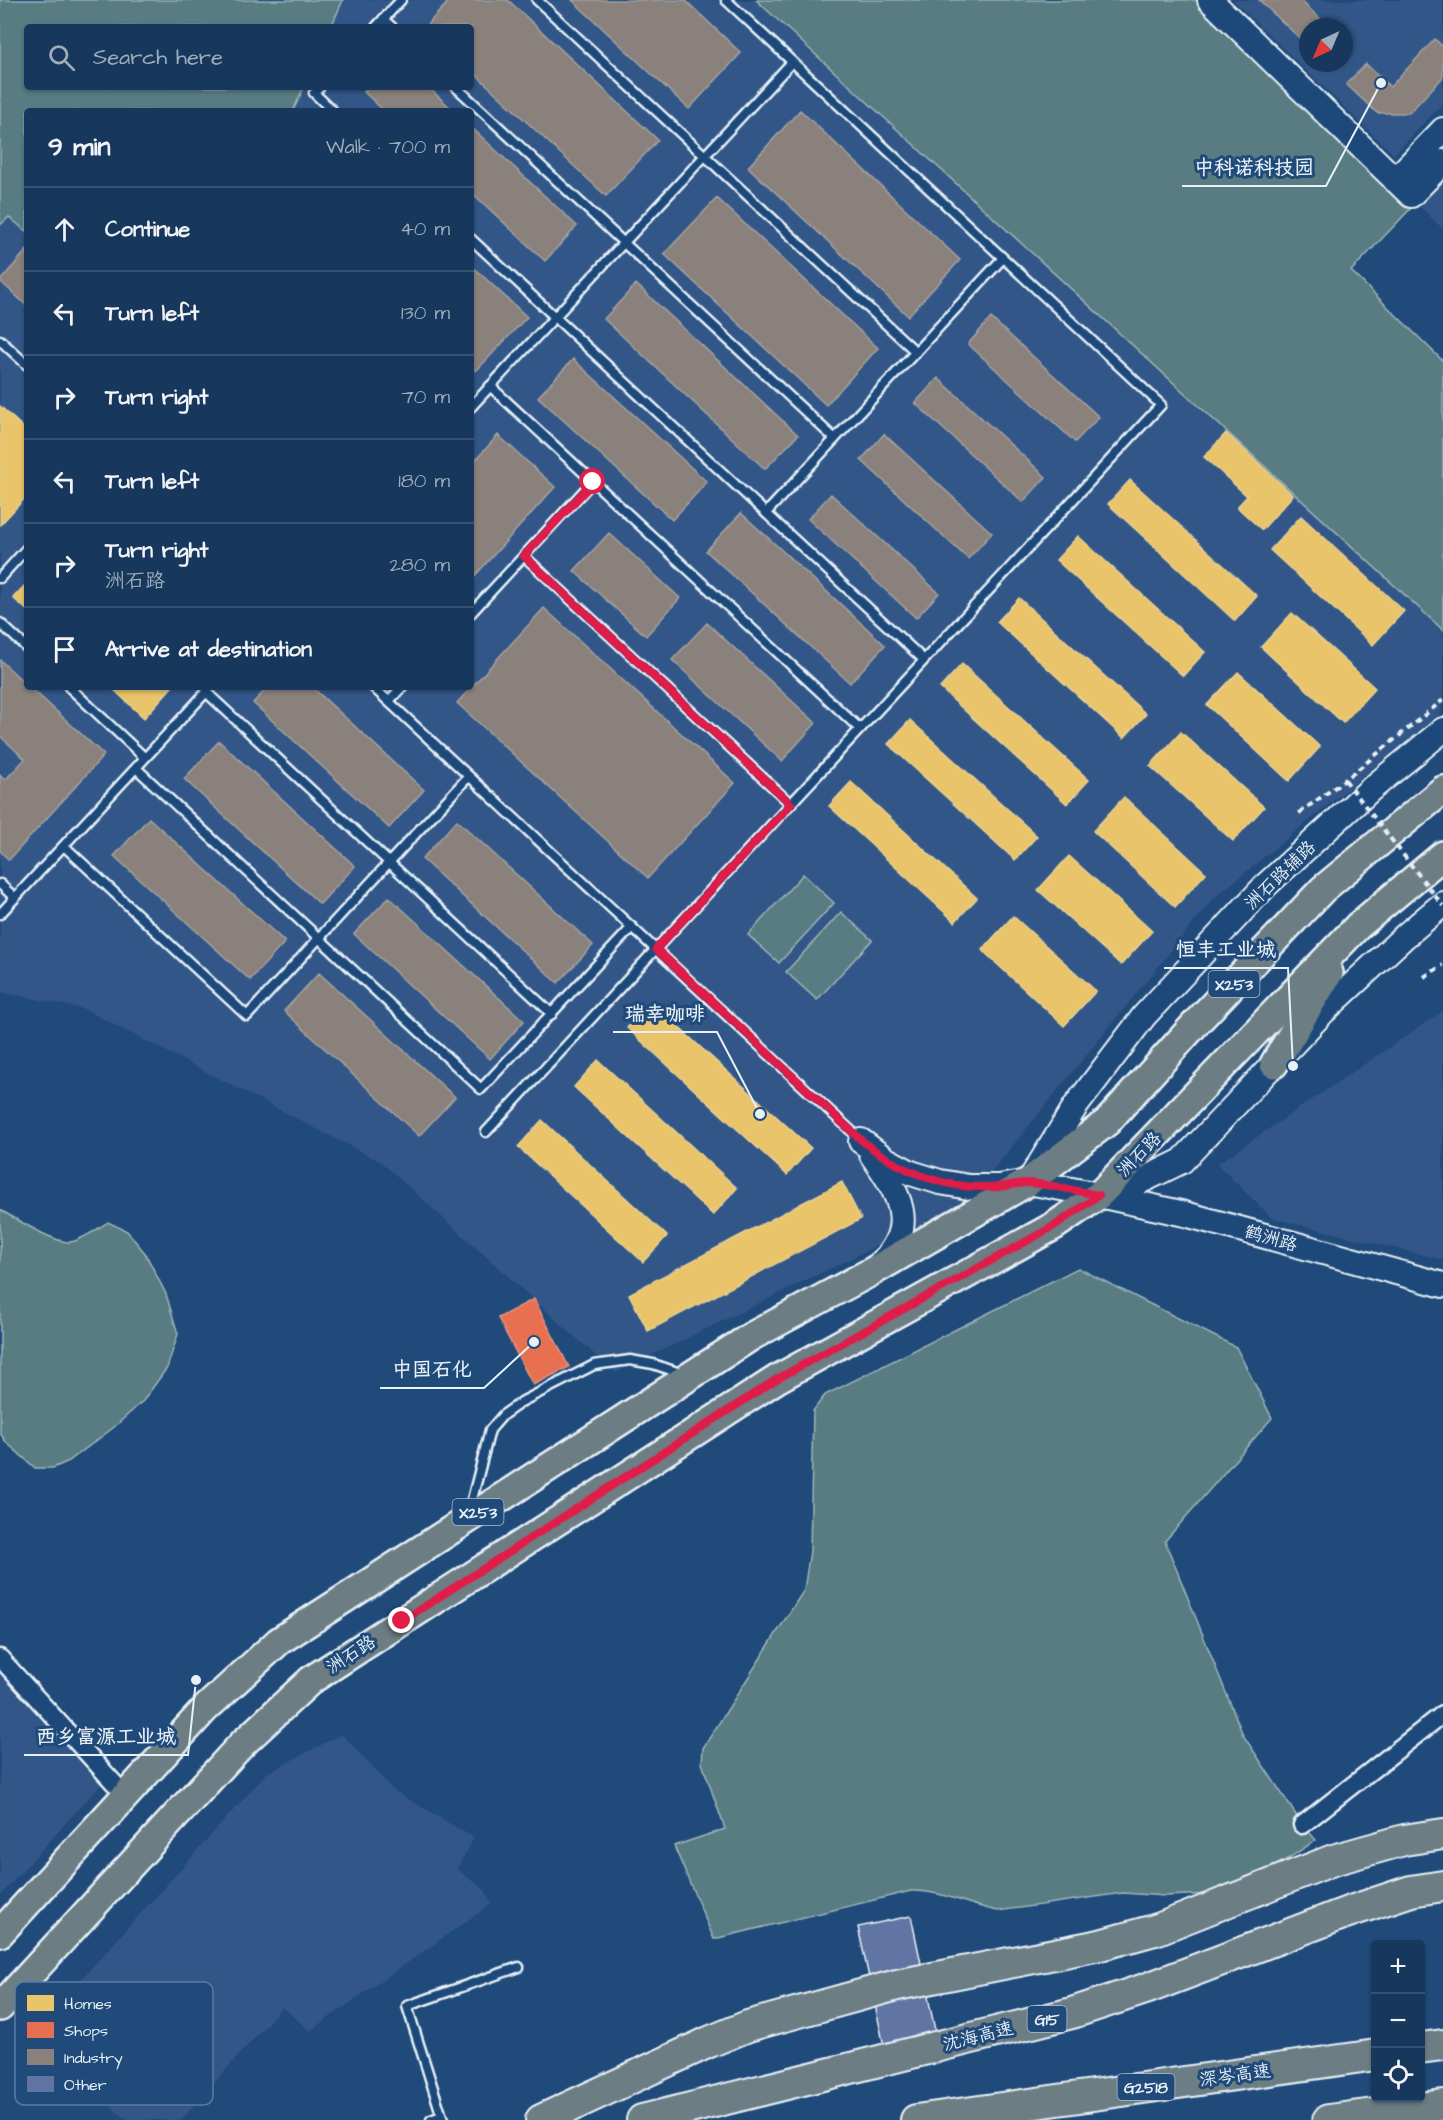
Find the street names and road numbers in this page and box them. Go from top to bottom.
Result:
street label: 洲石路辅路 [1239,835,1321,916]
road number: X253 [1208,971,1260,997]
street label: 洲石路 [1112,1126,1167,1182]
street label: 鹤洲路 [1241,1219,1300,1258]
road number: X253 [452,1499,504,1525]
street label: 洲石路 [322,1629,381,1680]
road number: G15 [1028,2006,1066,2032]
street label: 沈海高速 [940,2016,1016,2057]
street label: 深岑高速 [1198,2058,1272,2093]
road number: G2518 [1118,2074,1174,2100]

